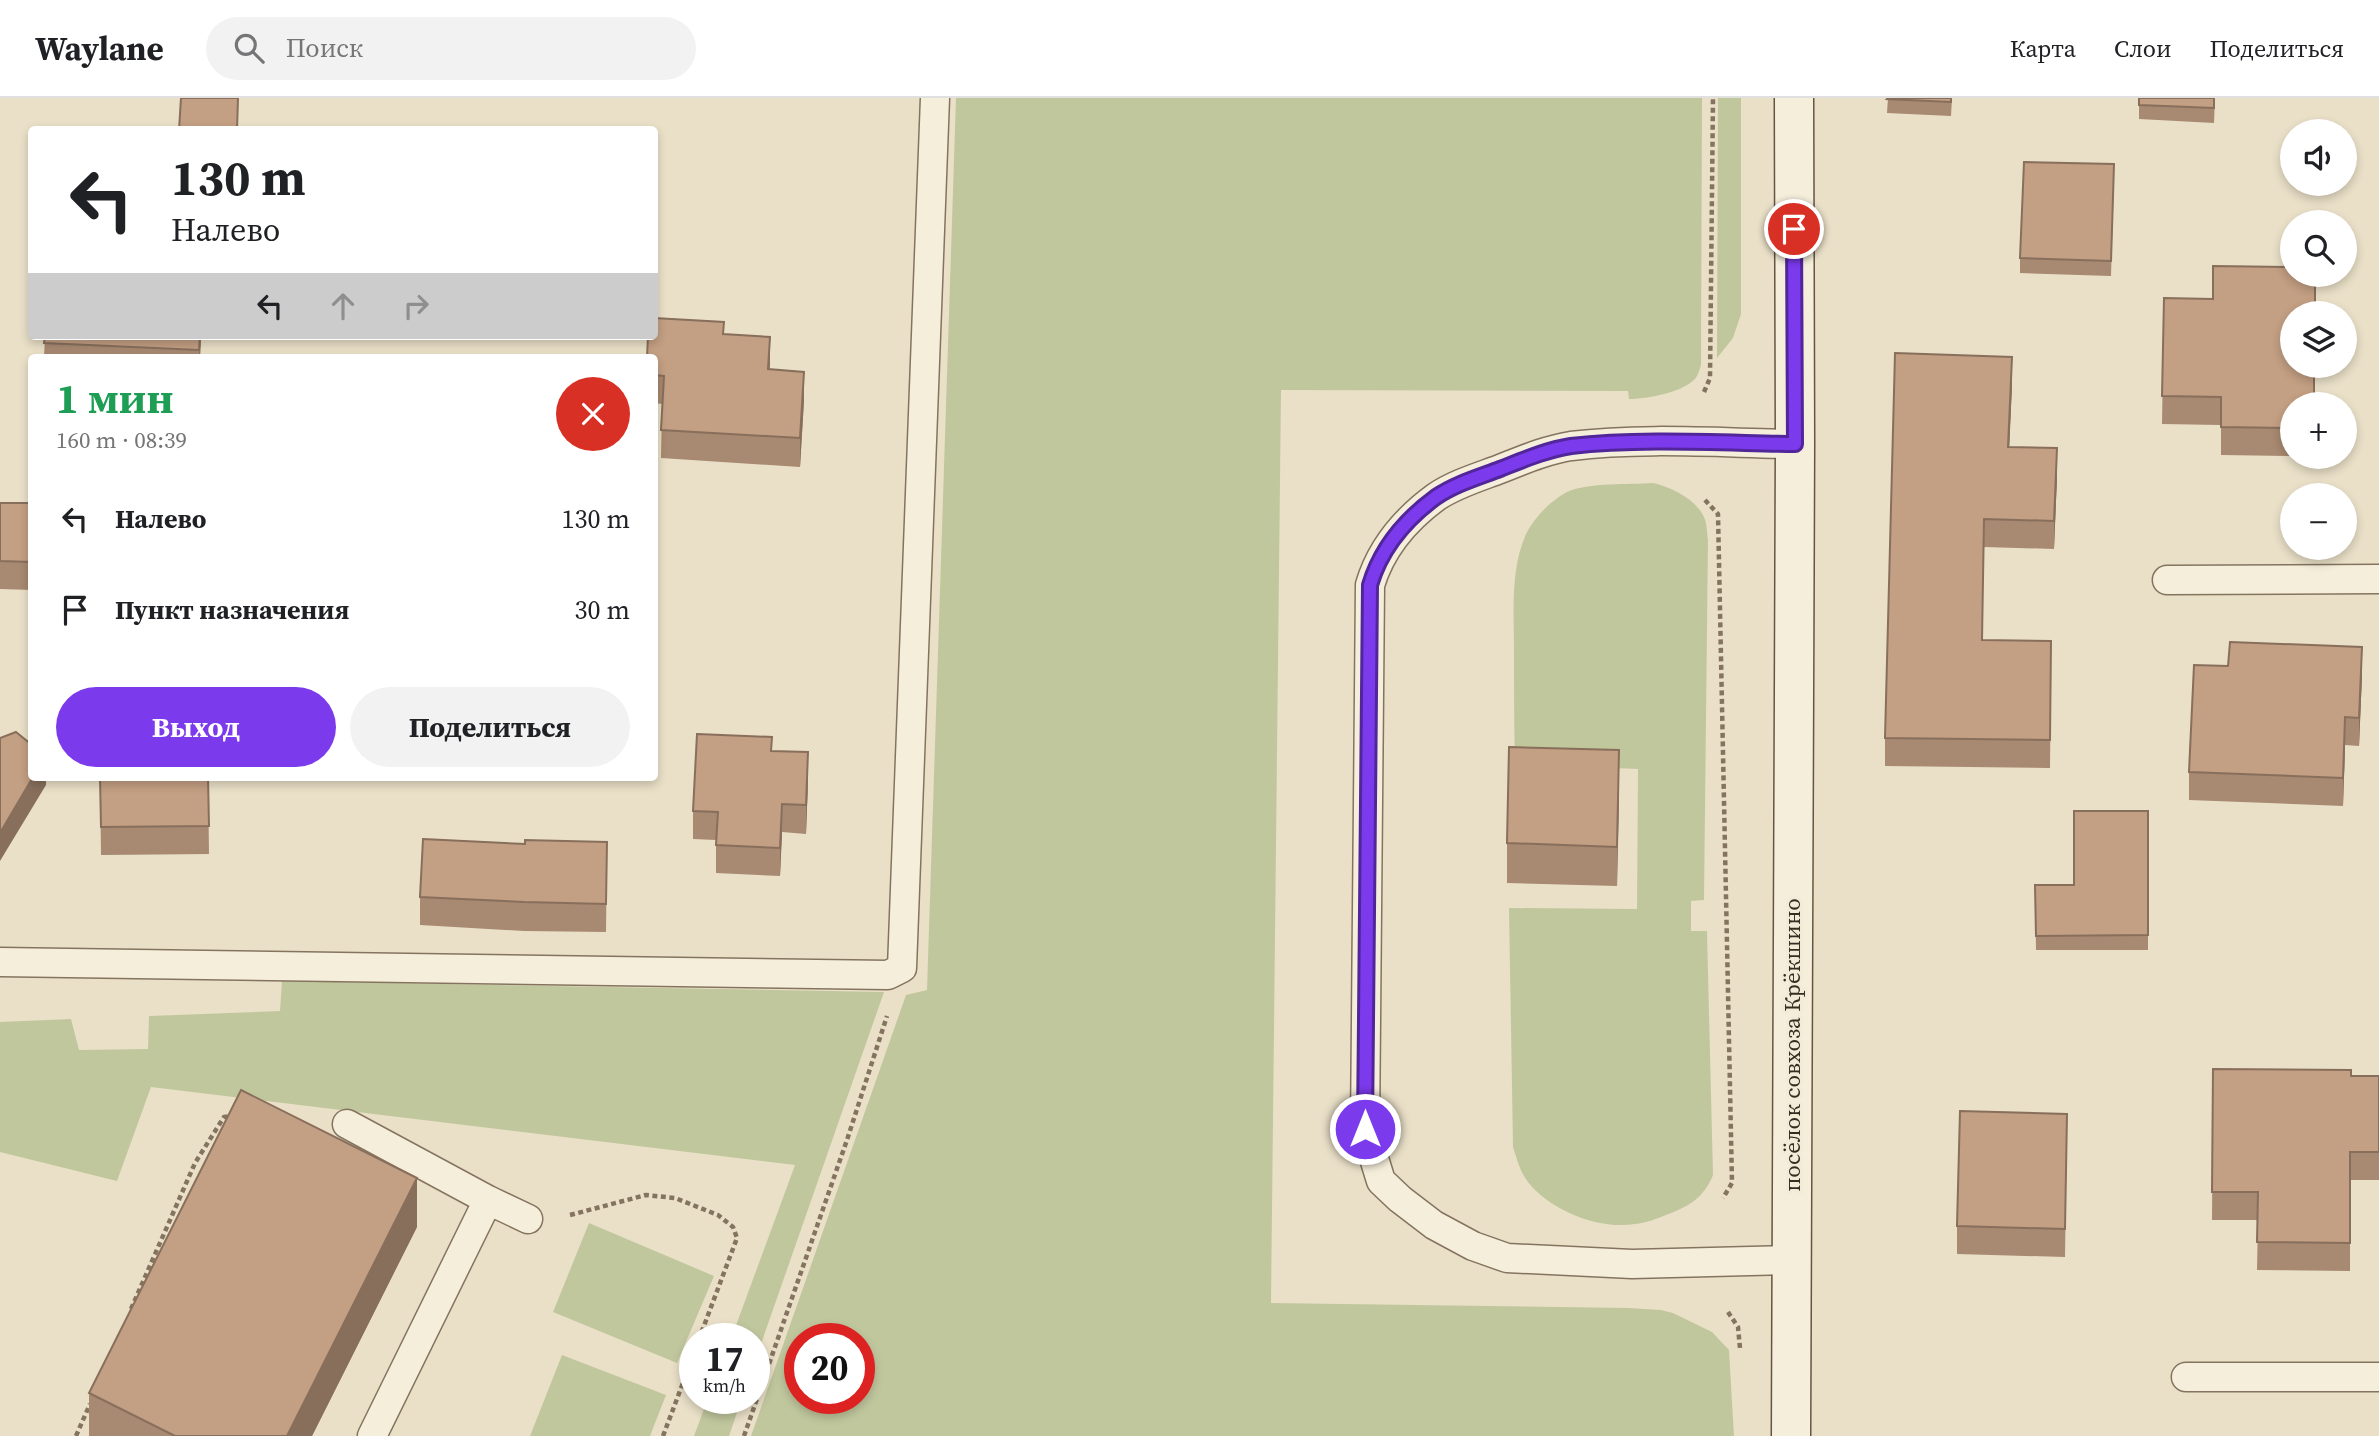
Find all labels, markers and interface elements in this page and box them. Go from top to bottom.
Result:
search box [206,17,696,80]
text: Waylane [35,26,164,71]
icon: search [230,29,268,67]
text: Поиск [286,30,363,66]
text: Карта [2010,32,2076,65]
text: Слои [2114,32,2171,65]
text: Поделиться [2209,32,2344,65]
map controls [2280,119,2357,560]
button: sound [2280,119,2357,196]
text: 130 m [171,144,306,211]
icon: left [56,154,147,245]
pin [1764,199,1824,259]
text: Налево [171,208,280,252]
icon: arrive [1775,210,1813,248]
button: search [2280,210,2357,287]
icon: left [251,287,289,325]
icon: ahead [324,287,362,325]
icon: right [397,287,435,325]
button: layers [2280,301,2357,378]
text: 1 мин [56,369,173,427]
button: close [556,377,630,451]
button: + [2280,392,2357,469]
text: 160 m · 08:39 [56,424,187,456]
button: − [2280,483,2357,560]
icon: left [56,500,94,538]
text: Налево [115,501,206,537]
text: 130 m [562,501,630,537]
icon: arrive [56,591,94,629]
text: Пункт назначения [115,592,349,628]
text: 30 m [575,592,630,628]
button: Выход [56,687,336,767]
button: Поделиться [350,687,630,767]
street label: посёлок совхоза Крёкшино [1776,898,1808,1192]
position arrow [1328,1092,1402,1166]
speed limit sign: 20 [784,1323,875,1414]
text: 17 [706,1335,743,1383]
text: km/h [703,1373,746,1398]

